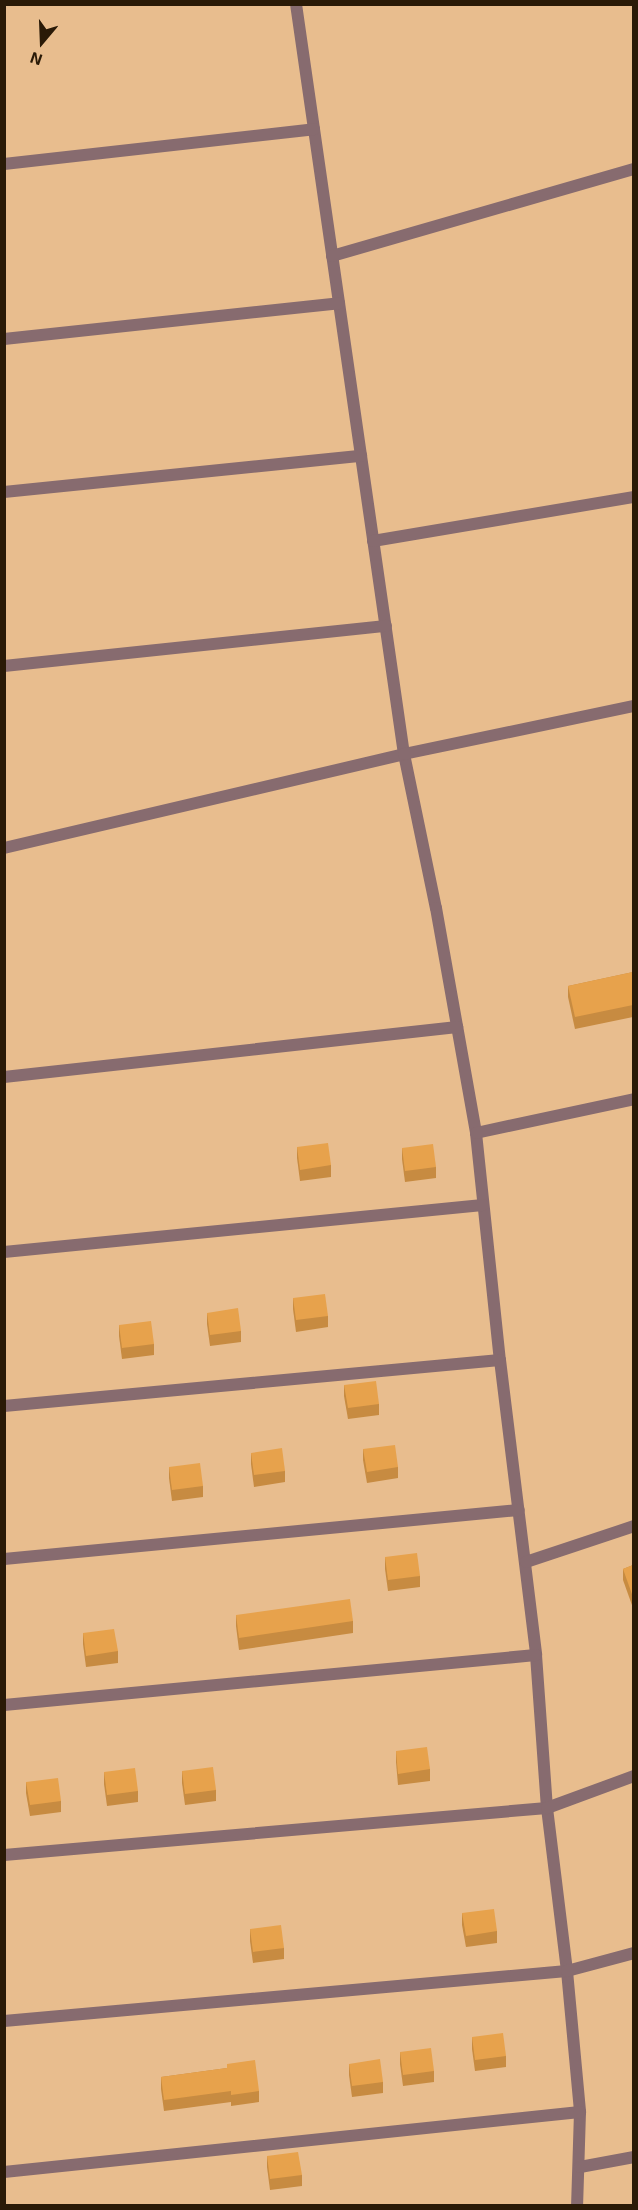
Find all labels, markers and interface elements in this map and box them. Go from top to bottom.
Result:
north arrow [12,12,72,72]
text: N [27,49,45,70]

